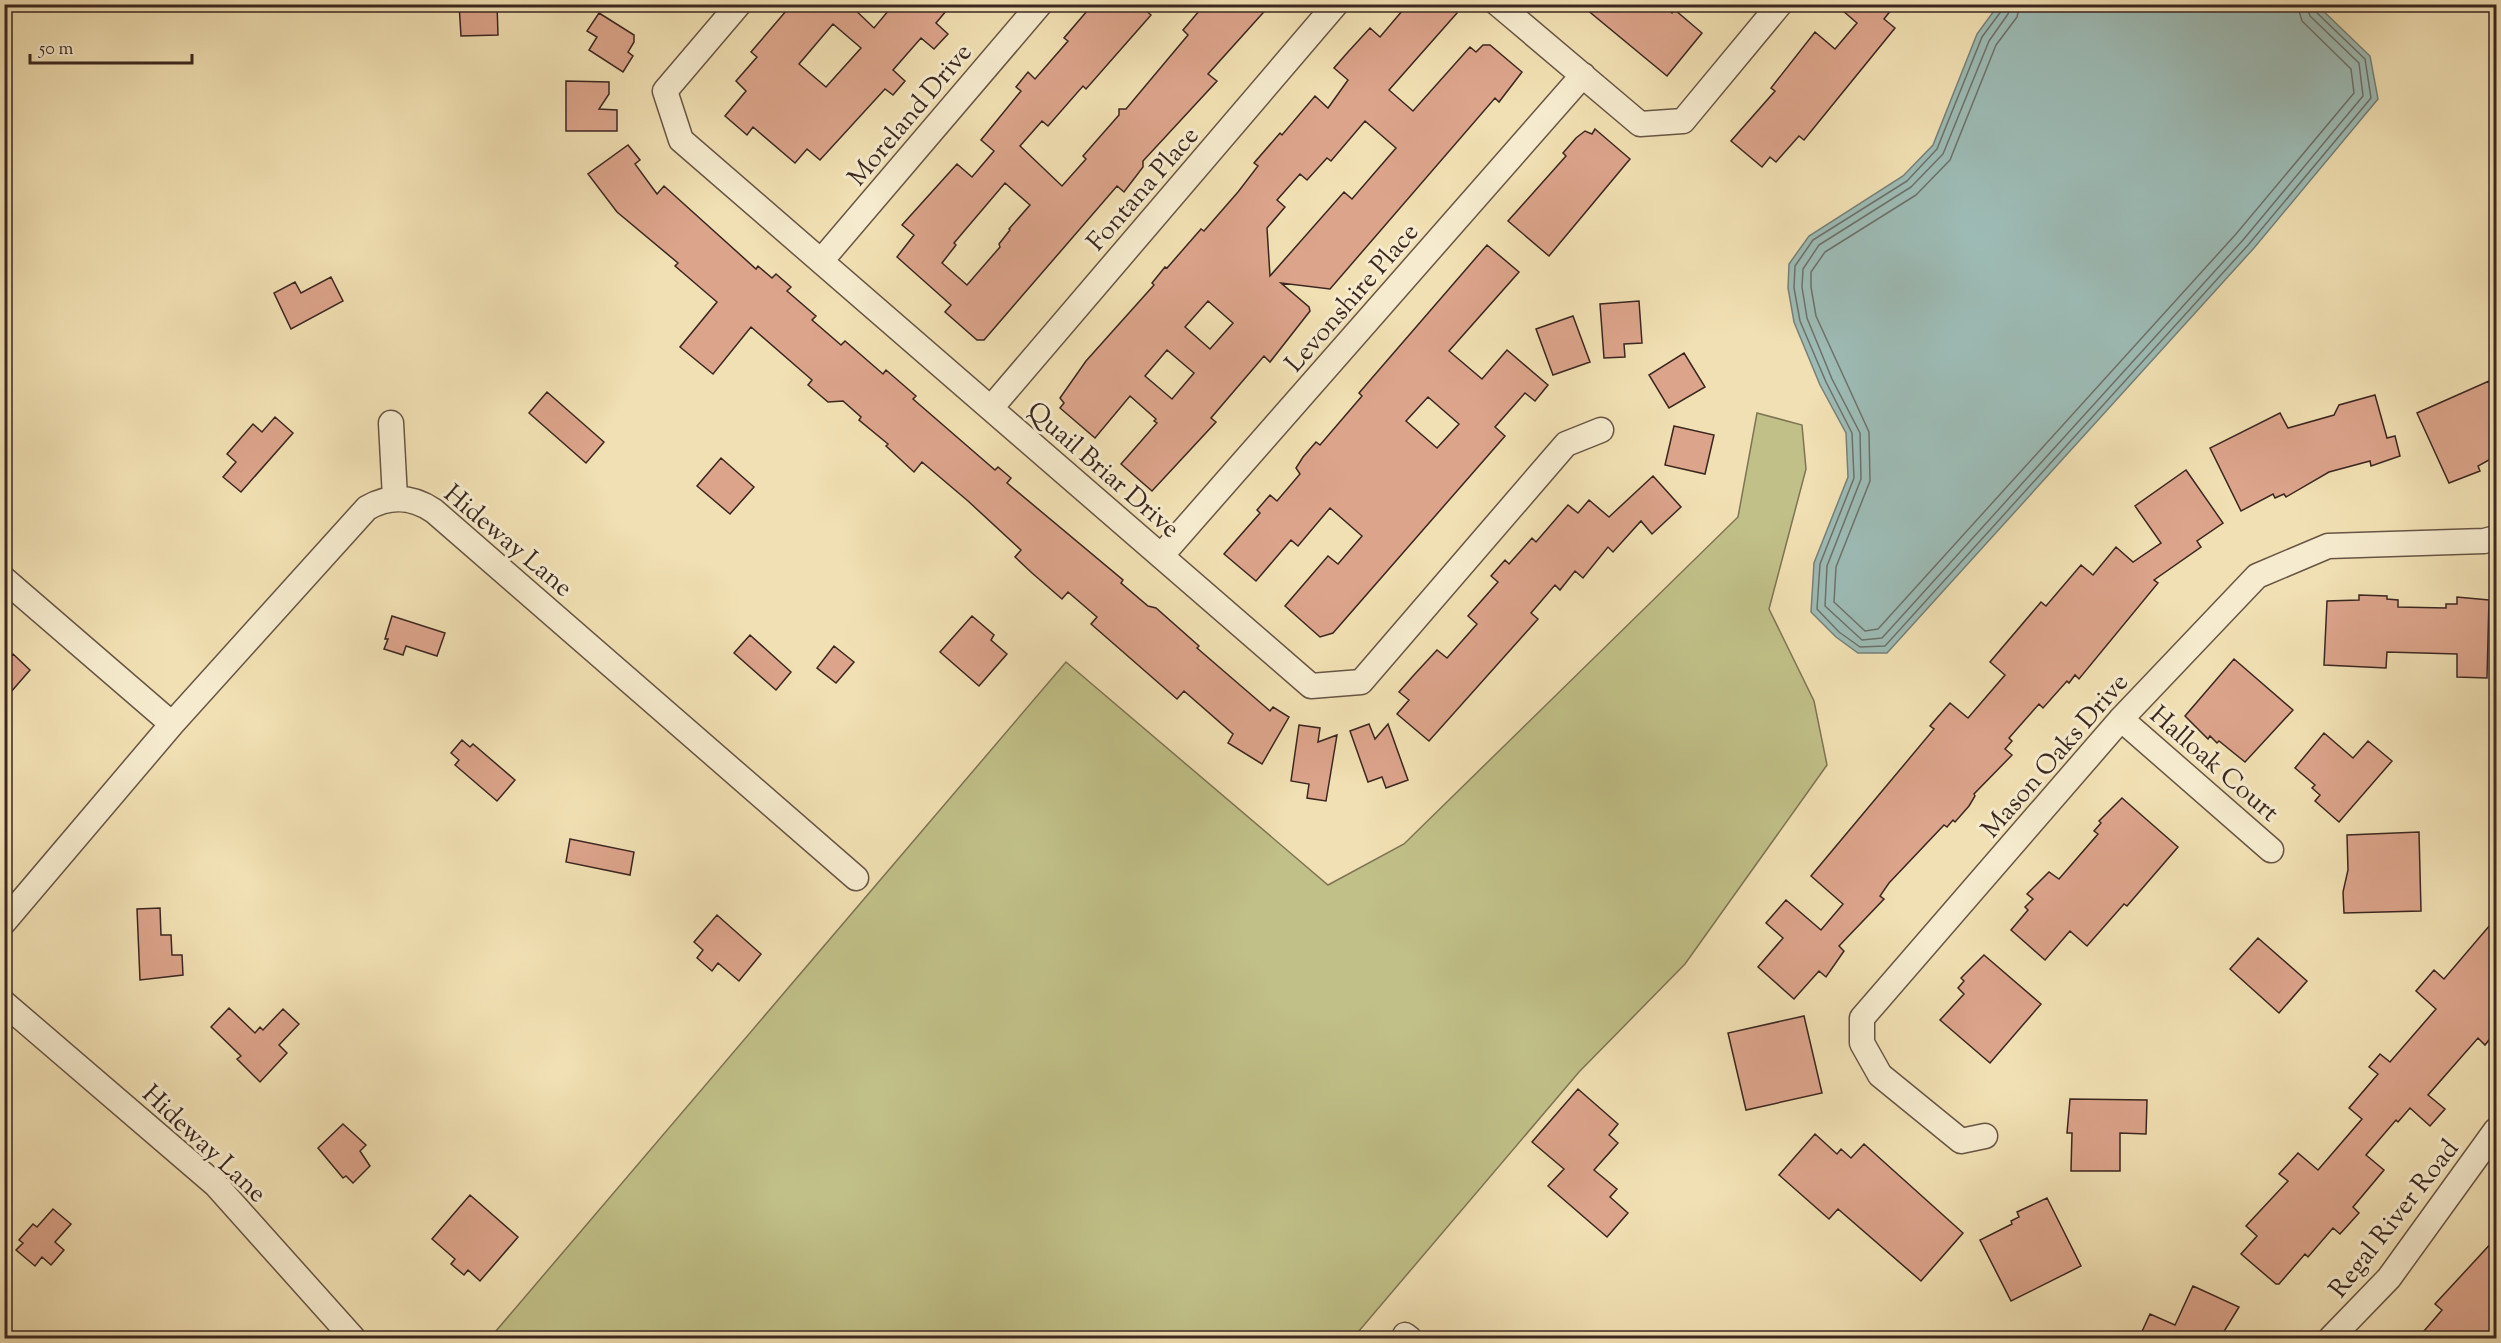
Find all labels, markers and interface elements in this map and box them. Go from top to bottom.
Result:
scale bar [30,27,192,65]
street label: Moreland Drive [840,36,982,195]
text: 50 m [38,37,74,63]
street label: Fontana Place [1079,119,1209,260]
street label: Levonshire Place [1277,216,1428,381]
street label: Quail Briar Drive [1018,394,1187,548]
street label: Hideway Lane [435,477,580,607]
street label: Mason Oaks Drive [1974,666,2138,847]
street label: Halloak Court [2141,698,2286,832]
street label: Hideway Lane [133,1077,274,1212]
street label: Regal River Road [2321,1132,2469,1307]

